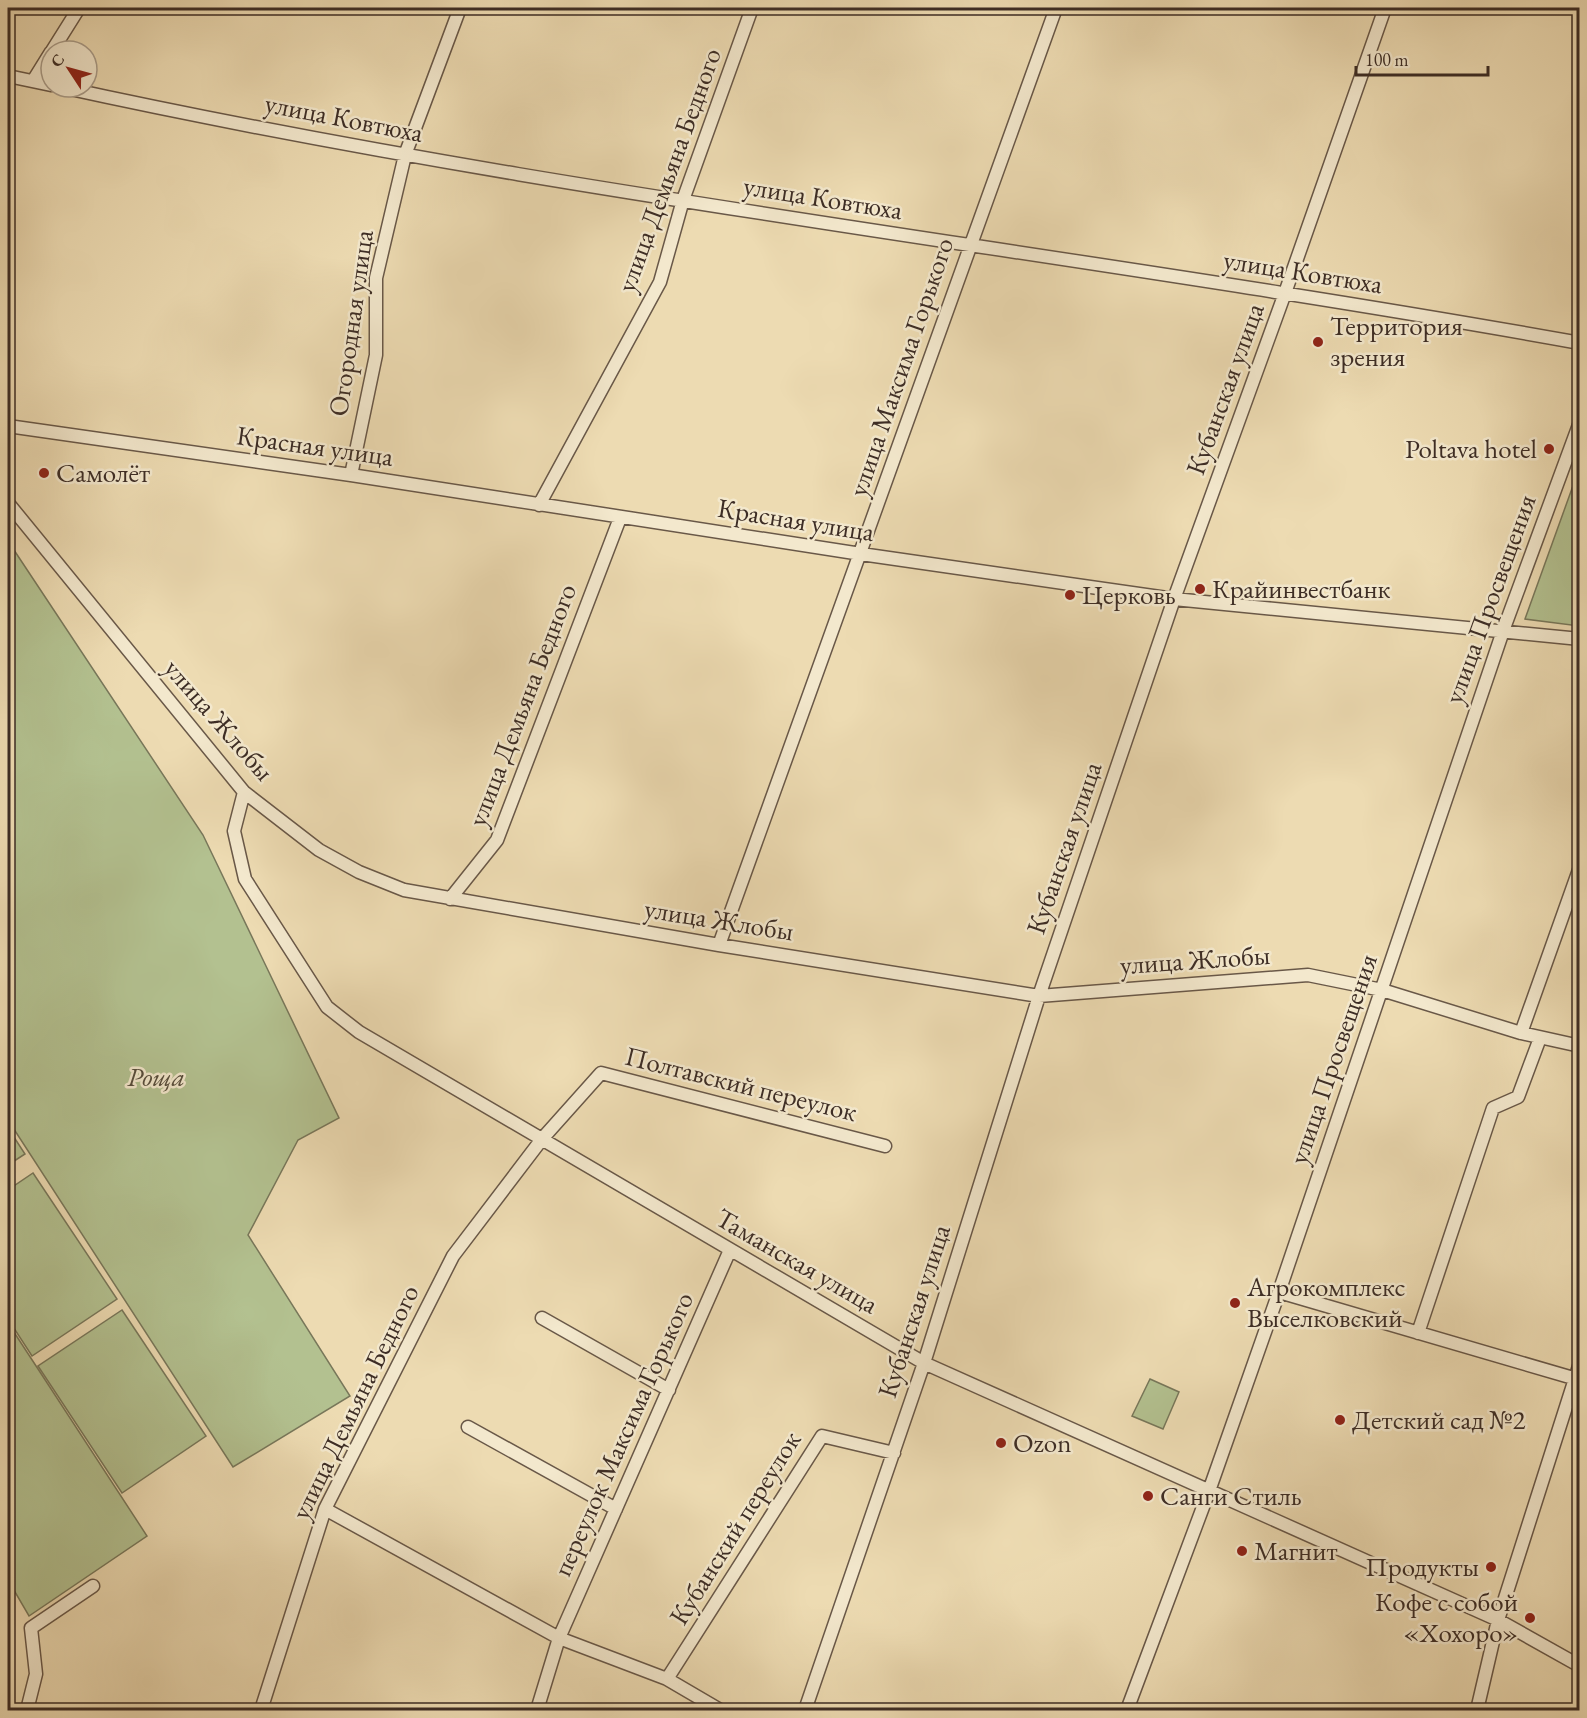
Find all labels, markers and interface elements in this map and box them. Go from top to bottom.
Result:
north arrow [39,39,99,99]
scale bar [1356,39,1488,77]
street label: улица Демьяна Бедного [608,43,729,297]
text: 100 m [1365,48,1409,71]
text: С [45,50,69,71]
street label: улица Ковтюха [262,85,426,150]
street label: улица Ковтюха [741,168,905,227]
street label: Огородная улица [320,227,381,418]
street label: улица Максима Горького [840,233,961,501]
street label: улица Ковтюха [1221,242,1385,301]
street label: Кубанская улица [1177,298,1272,479]
place label: Территория зрения [1330,308,1463,374]
marker: Территория зрения [1311,335,1325,349]
street label: Красная улица [234,417,396,474]
place label: Poltava hotel [1405,431,1537,466]
marker: Poltava hotel [1542,442,1556,456]
place label: Самолёт [56,455,150,490]
marker: Самолёт [37,466,51,480]
street label: улица Просвещения [1435,489,1544,708]
street label: Красная улица [715,490,877,549]
place label: Крайинвестбанк [1212,571,1391,606]
place label: Церковь [1082,577,1176,612]
street label: улица Демьяна Бедного [459,579,584,831]
marker: Крайинвестбанк [1193,582,1207,596]
marker: Церковь [1063,588,1077,602]
street label: улица Жлобы [157,651,282,788]
street label: Кубанская улица [1018,757,1109,939]
street label: улица Жлобы [642,890,796,949]
street label: улица Жлобы [1119,937,1271,982]
street label: улица Просвещения [1280,949,1385,1169]
street label: Полтавский переулок [622,1038,861,1129]
park label: Роща [127,1059,185,1094]
street label: Таманская улица [710,1200,885,1321]
street label: Кубанская улица [869,1220,958,1402]
place label: Агрокомплекс Выселковский [1246,1269,1405,1335]
street label: улица Демьяна Бедного [282,1279,427,1525]
street label: переулок Максима Горького [544,1286,701,1581]
marker: Агрокомплекс Выселковский [1228,1296,1242,1310]
place label: Детский сад №2 [1352,1402,1525,1437]
marker: Детский сад №2 [1333,1413,1347,1427]
street label: Кубанский переулок [661,1424,808,1631]
place label: Ozon [1013,1425,1071,1460]
marker: Ozon [994,1436,1008,1450]
place label: Санги Стиль [1160,1478,1302,1513]
marker: Санги Стиль [1141,1489,1155,1503]
place label: Магнит [1254,1533,1338,1568]
marker: Магнит [1235,1544,1249,1558]
place label: Продукты [1365,1549,1479,1584]
marker: Продукты [1484,1560,1498,1574]
place label: Кофе с собой «Хохоро» [1375,1584,1518,1650]
marker: Кофе с собой «Хохоро» [1523,1611,1537,1625]

